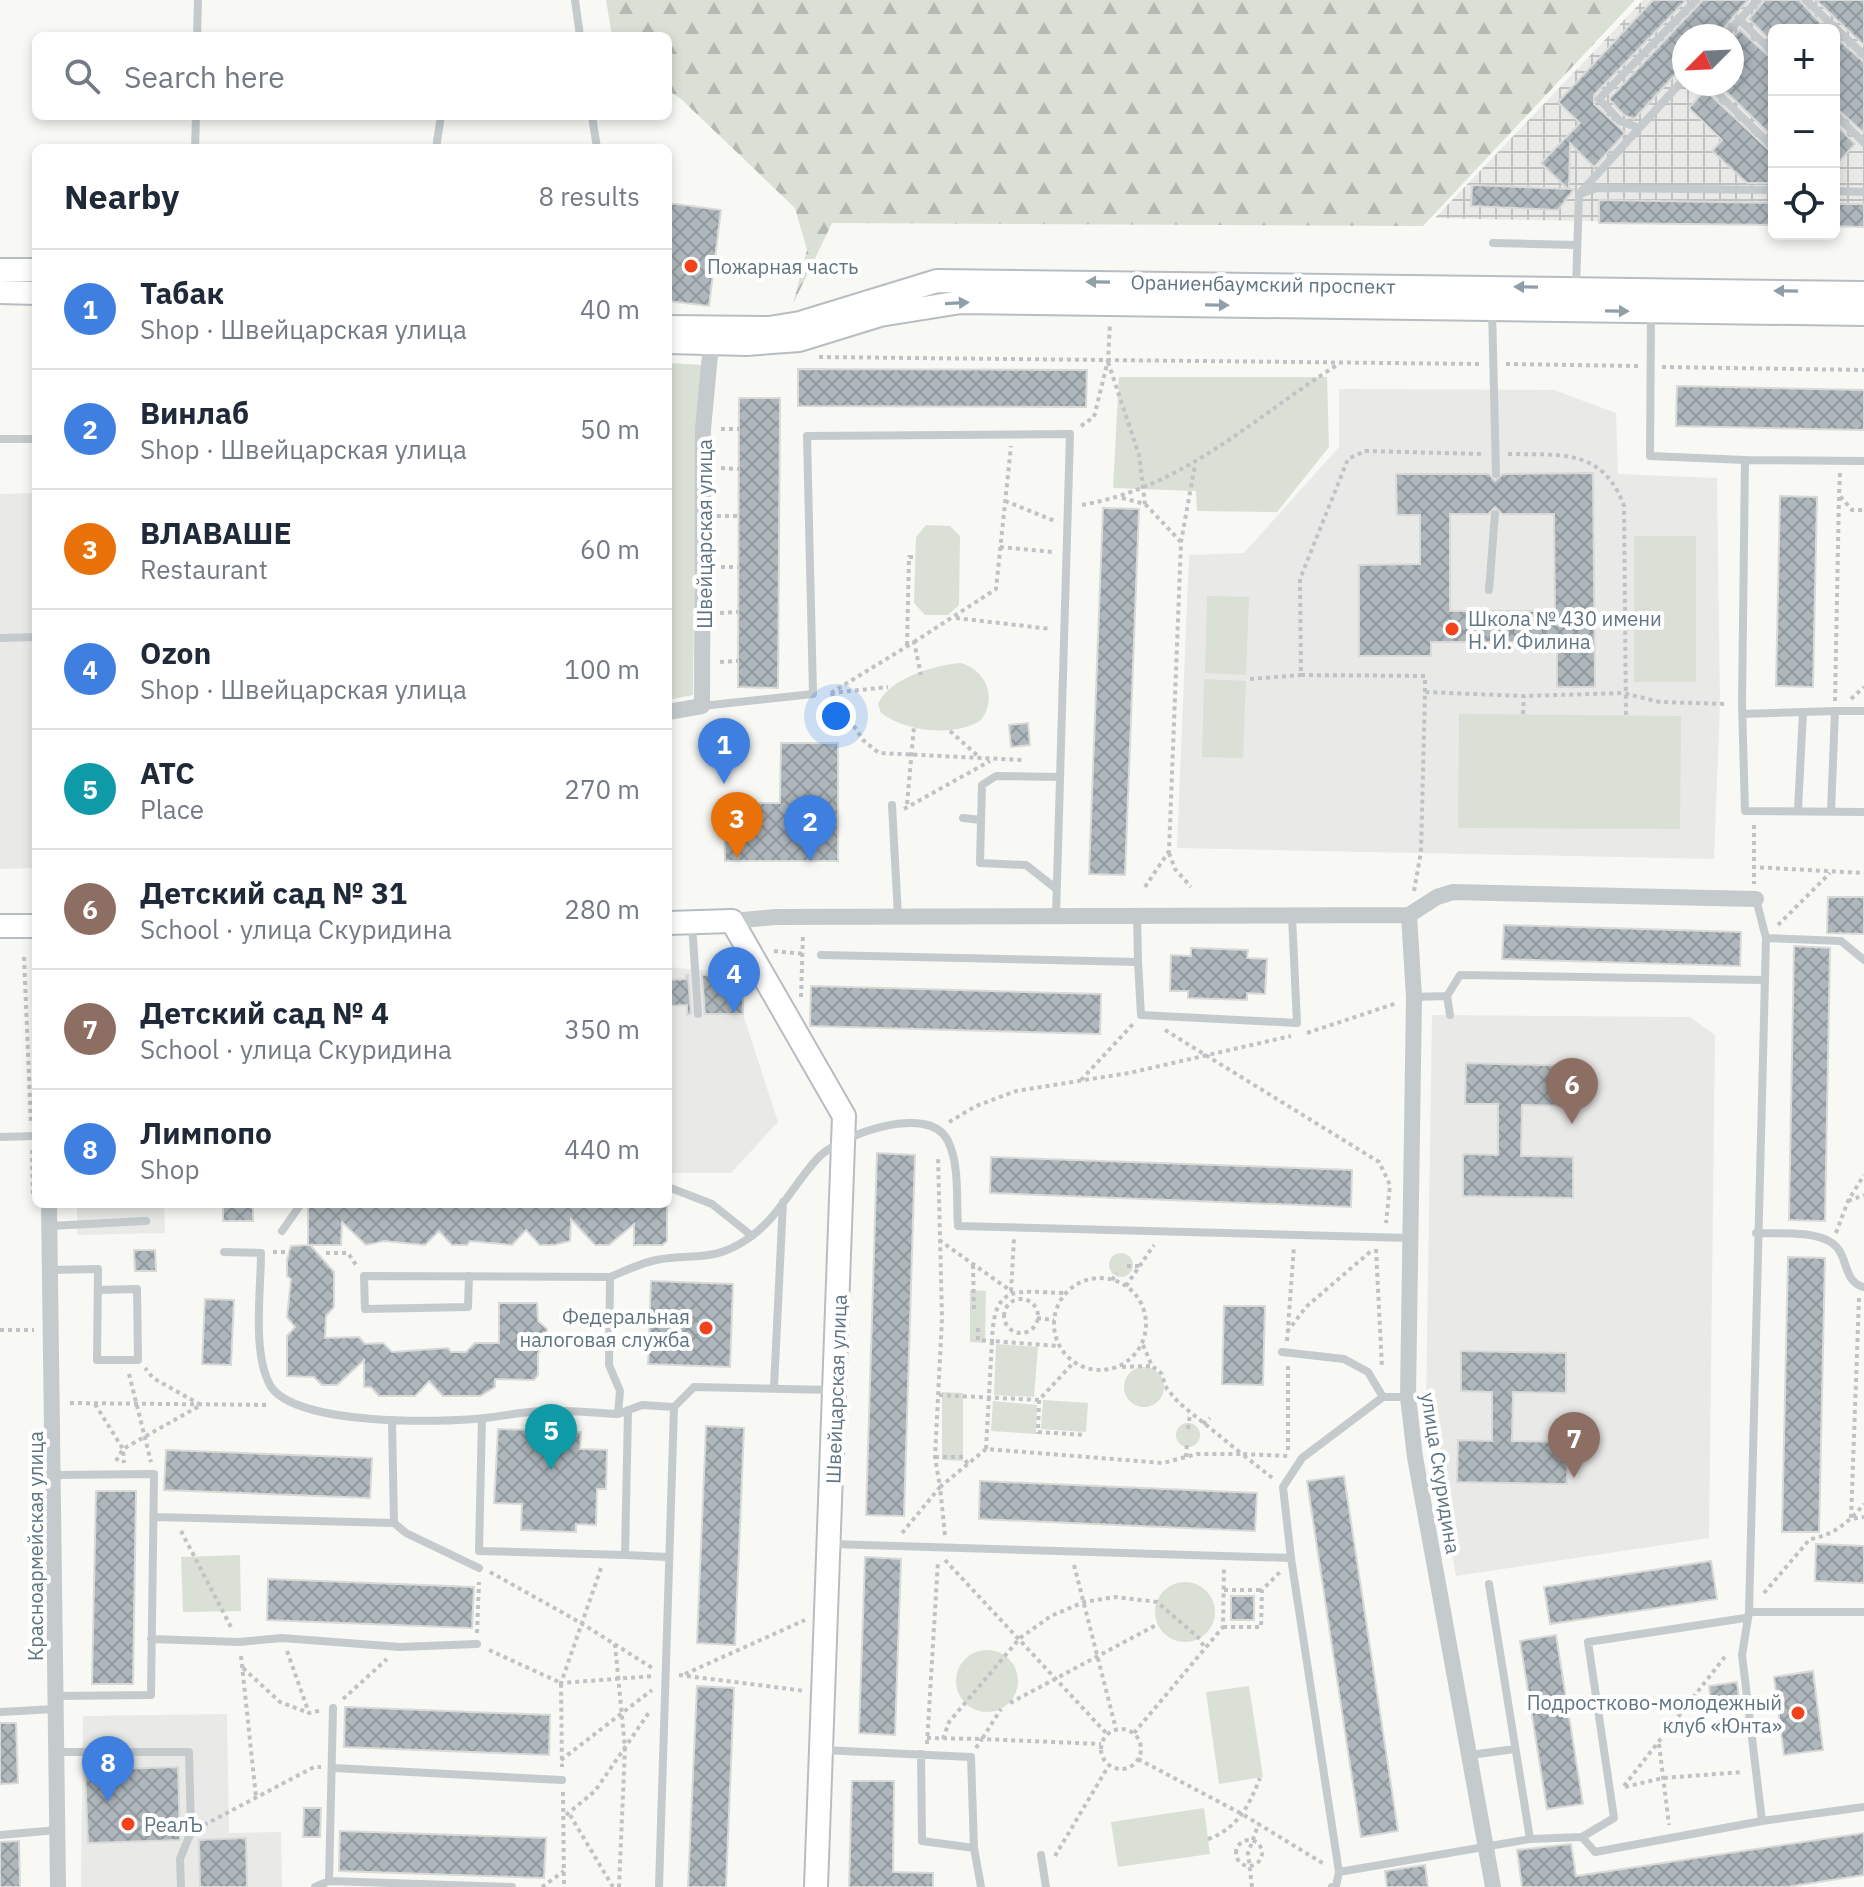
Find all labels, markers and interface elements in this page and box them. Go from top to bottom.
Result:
north arrow [1672,24,1744,96]
map controls [1768,24,1840,240]
button: + [1768,24,1840,96]
search box [32,32,672,120]
icon: search [60,54,104,98]
text: Search here [124,57,285,96]
button: − [1768,96,1840,168]
button: locate [1768,168,1840,240]
text: Nearby [64,174,179,218]
text: 8 results [538,179,640,213]
place label: Пожарная часть [707,253,859,280]
marker: Пожарная часть [682,257,700,275]
street label: Ораниенбаумский проспект [1130,268,1396,300]
text: Табак [140,273,224,312]
one-way arrow [1085,276,1110,288]
one-way arrow [1513,281,1538,293]
one-way arrow [1773,285,1798,297]
text: 1 [82,292,98,326]
text: 40 m [580,292,640,326]
one-way arrow [945,296,970,309]
one-way arrow [1205,299,1230,311]
one-way arrow [1605,305,1630,317]
text: Shop · Швейцарская улица [140,312,467,346]
text: Винлаб [140,393,249,432]
text: 2 [82,412,98,446]
text: 50 m [580,412,640,446]
text: Shop · Швейцарская улица [140,432,467,466]
street label: Швейцарская улица [691,439,718,629]
text: ВЛАВАШЕ [140,513,292,552]
text: 3 [82,532,98,566]
text: 60 m [580,532,640,566]
text: Restaurant [140,552,268,586]
place label: Школа № 430 имени Н. И. Филина [1468,605,1662,655]
marker: Школа № 430 имени Н. И. Филина [1443,620,1461,638]
text: Ozon [140,633,211,672]
text: 4 [82,652,98,686]
text: 100 m [564,652,640,686]
text: Shop · Швейцарская улица [140,672,467,706]
your location [816,696,856,736]
pin: 1 [698,718,750,784]
text: АТС [140,753,195,792]
text: 5 [82,772,98,806]
text: 270 m [564,772,640,806]
text: Place [140,792,204,826]
pin: 3 [711,792,763,858]
pin: 2 [784,795,836,861]
text: Детский сад № 31 [140,873,407,912]
text: 6 [82,892,98,926]
text: 280 m [564,892,640,926]
text: School · улица Скуридина [140,912,452,946]
pin: 4 [708,947,760,1013]
text: Детский сад № 4 [140,993,389,1032]
text: 7 [82,1012,98,1046]
text: 350 m [564,1012,640,1046]
text: School · улица Скуридина [140,1032,452,1066]
pin: 6 [1546,1058,1598,1124]
text: Лимпопо [140,1113,272,1152]
text: 8 [82,1132,98,1166]
text: 440 m [564,1132,640,1166]
text: Shop [140,1152,200,1186]
street label: Швейцарская улица [819,1293,853,1484]
place label: Федеральная налоговая служба [519,1303,690,1353]
marker: Федеральная налоговая служба [697,1319,715,1337]
street label: улица Скуридина [1415,1390,1467,1556]
pin: 5 [525,1404,577,1470]
pin: 7 [1548,1412,1600,1478]
street label: Красноармейская улица [22,1431,49,1661]
place label: Подростково-молодежный клуб «Юнта» [1527,1689,1782,1739]
marker: Подростково-молодежный клуб «Юнта» [1789,1704,1807,1722]
pin: 8 [82,1736,134,1802]
place label: РеалЪ [144,1811,203,1838]
marker: РеалЪ [119,1815,137,1833]

